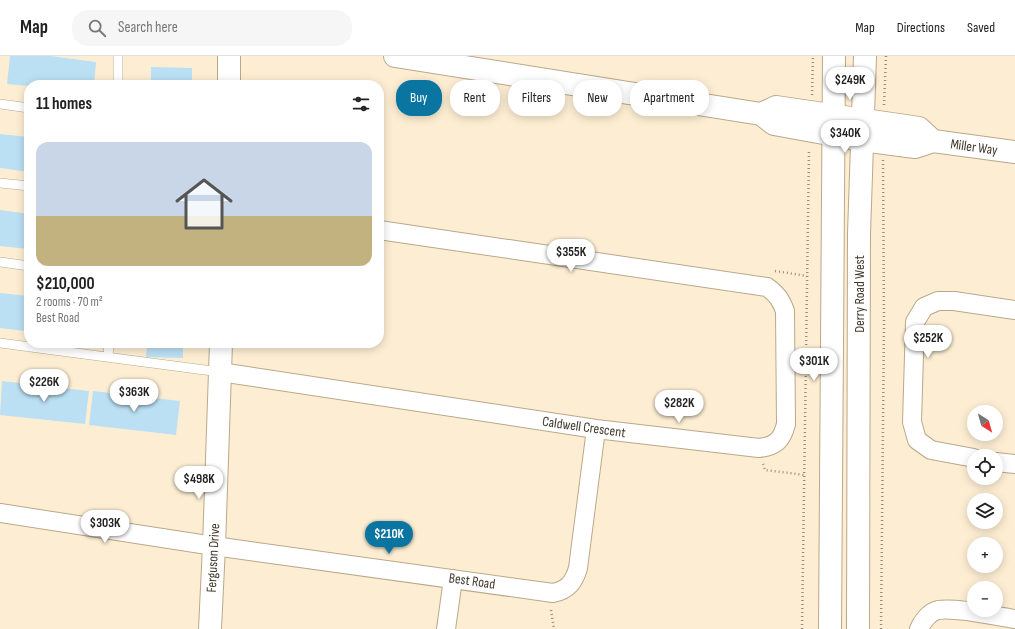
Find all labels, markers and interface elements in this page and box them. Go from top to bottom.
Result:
search box [72,10,352,46]
text: Map [20,16,48,39]
icon: search [86,17,108,39]
text: Search here [118,18,178,37]
text: Map [855,19,875,36]
text: Directions [897,19,945,36]
text: Saved [967,19,995,36]
pin: $249K [822,67,878,101]
text: $249K [835,72,865,88]
chip: Buy [396,80,442,116]
chip: Rent [450,80,500,116]
chip: Filters [508,80,565,116]
chip: New [573,80,622,116]
chip: Apartment [630,80,709,116]
icon: filters [350,93,372,115]
text: 11 homes [36,94,92,114]
pin: $340K [817,120,873,154]
text: $340K [829,125,861,141]
street label: Miller Way [949,135,999,159]
icon: home [168,168,240,240]
pin: $355K [543,239,599,273]
text: $355K [556,244,586,260]
street label: Derry Road West [851,255,868,333]
text: $210,000 [36,274,95,294]
text: 2 rooms · 70 m² [36,294,103,310]
text: Best Road [36,310,79,326]
pin: $252K [900,325,956,359]
text: $252K [913,330,943,346]
pin: $301K [786,348,842,382]
text: $301K [799,353,829,369]
pin: $226K [16,369,72,403]
text: $226K [29,374,59,390]
pin: $363K [106,379,162,413]
text: $363K [119,384,149,400]
pin: $282K [651,390,707,424]
text: $282K [664,395,694,411]
north arrow [967,405,1003,441]
map controls [967,405,1003,617]
street label: Caldwell Crescent [541,413,627,441]
button: locate [967,449,1003,485]
pin: $498K [171,466,227,500]
text: $498K [183,471,215,487]
button: layers [967,493,1003,529]
pin: $303K [77,510,133,544]
text: $303K [90,515,120,531]
pin: $210K [361,521,417,555]
street label: Ferguson Drive [203,523,223,593]
text: $210K [374,526,404,542]
button: + [967,537,1003,573]
street label: Best Road [448,569,496,593]
button: − [967,581,1003,617]

